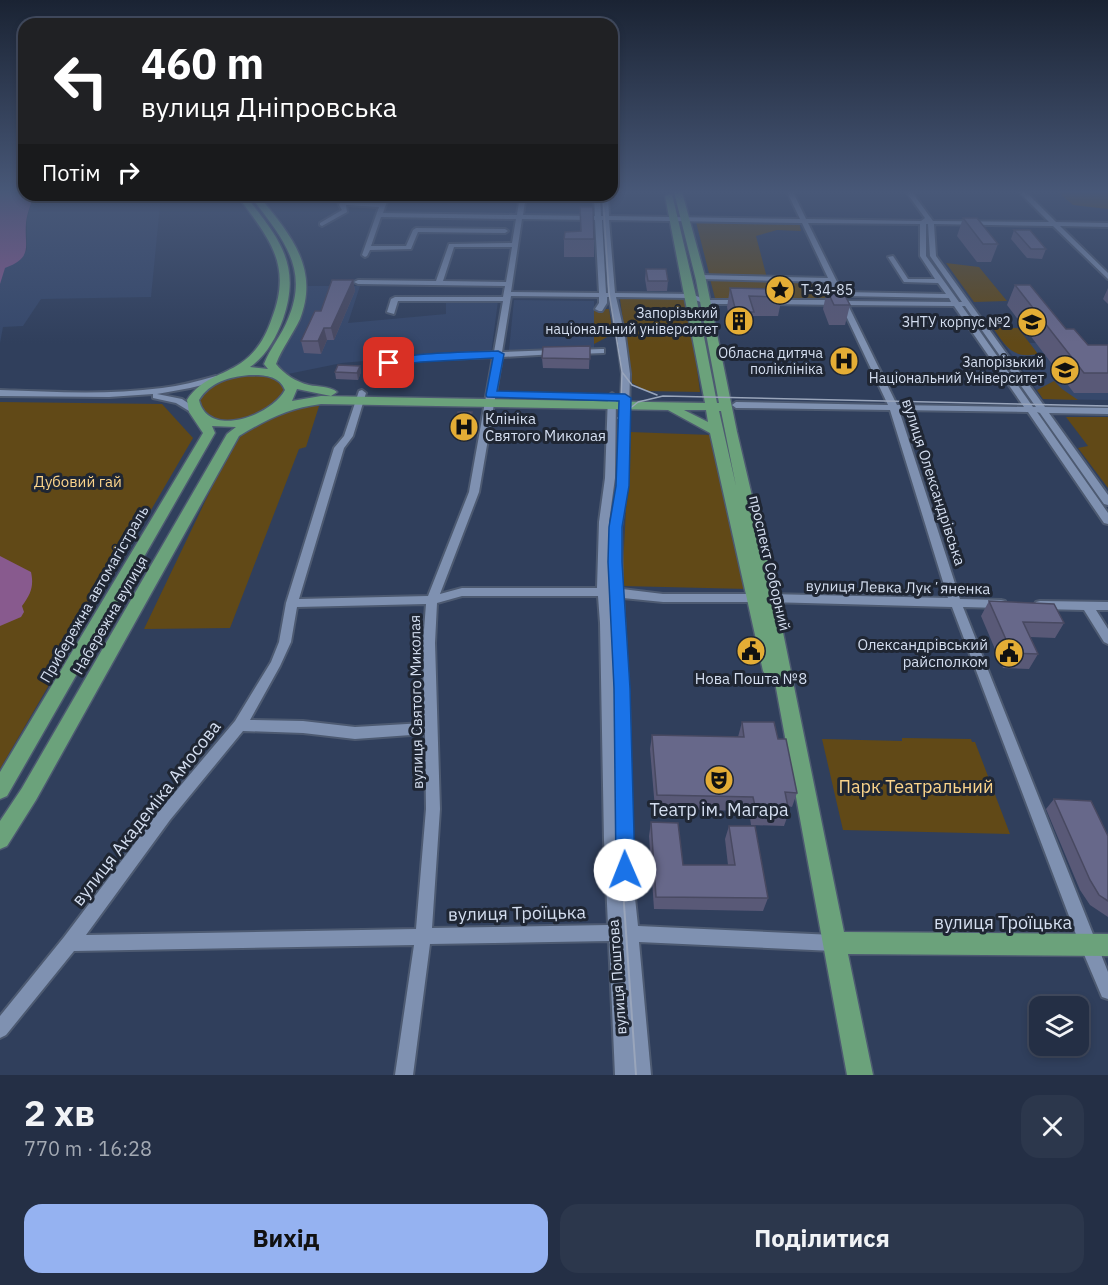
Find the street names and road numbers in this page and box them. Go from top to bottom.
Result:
street label: вулиця Олександрівська [898,396,970,568]
street label: проспект Соборний [745,493,795,633]
street label: Прибережна автомагістраль [35,502,153,686]
street label: Набережна вулиця [68,552,152,678]
street label: вулиця Левка Лукʼяненка [805,576,991,598]
street label: вулиця Святого Миколая [405,615,427,789]
street label: вулиця Академіка Амосова [66,715,226,910]
street label: вулиця Троїцька [448,900,587,926]
street label: вулиця Троїцька [934,911,1072,934]
street label: вулиця Поштова [603,919,631,1035]

